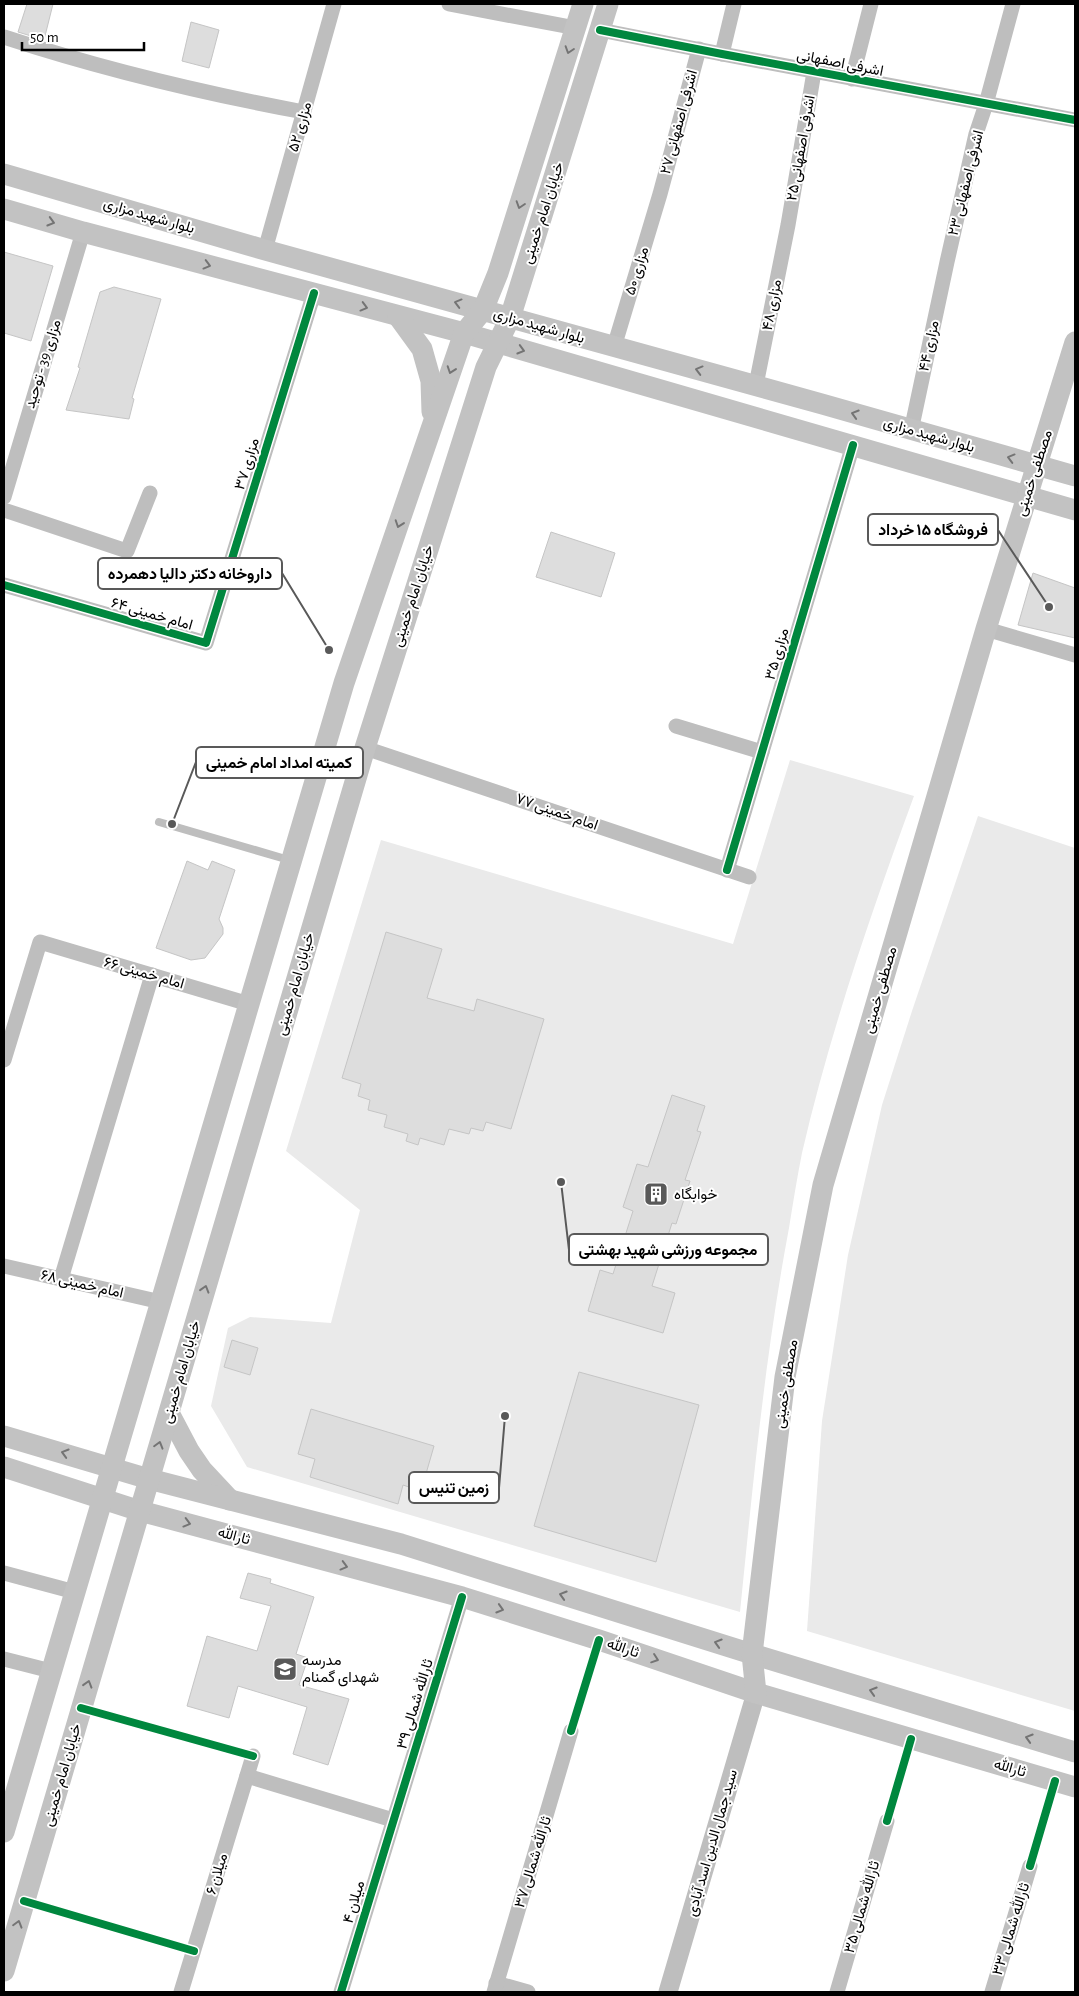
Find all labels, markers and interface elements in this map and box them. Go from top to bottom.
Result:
scale bar [22,20,145,52]
text: 50 m [30,30,59,45]
one-way arrow [565,46,575,54]
street label: اشرفی اصفهانی [795,47,885,81]
street label: اشرفی اصفهانی ۲۷ [658,68,702,176]
street label: اشرفی اصفهانی ۲۵ [784,94,820,202]
street label: مزاری ۵۲ [286,100,316,154]
street label: اشرفی اصفهانی ۲۳ [946,129,988,238]
street label: خیابان امام خمینی [519,160,568,266]
street label: بلوار شهید مزاری [101,196,196,238]
one-way arrow [516,201,526,209]
one-way arrow [46,217,54,227]
street label: مزاری ۵۰ [623,245,653,298]
one-way arrow [203,259,212,270]
street label: مزاری ۴۸ [760,278,786,332]
one-way arrow [454,298,463,308]
one-way arrow [360,301,369,312]
street label: بلوار شهید مزاری [491,306,586,348]
street label: مزاری 39 - توحید [22,318,66,411]
street label: مزاری ۴۴ [916,319,944,373]
one-way arrow [516,345,525,355]
one-way arrow [447,365,457,374]
one-way arrow [694,365,703,376]
one-way arrow [852,409,860,419]
street label: بلوار شهید مزاری [881,415,976,457]
street label: مصطفی خمینی [1013,428,1057,519]
street label: مزاری ۳۷ [232,436,264,492]
one-way arrow [1008,454,1016,464]
callout: فروشگاه ۱۵ خرداد [868,514,998,545]
one-way arrow [395,519,405,527]
text: فروشگاه ۱۵ خرداد [878,521,988,540]
street label: خیابان امام خمینی [389,543,438,649]
callout: داروخانه دکتر دالیا دهمرده [98,558,282,589]
text: داروخانه دکتر دالیا دهمرده [108,566,272,584]
street label: امام خمینی ۶۴ [109,595,194,635]
street label: مزاری ۳۵ [762,626,793,682]
callout: کمیته امداد امام خمینی [196,747,363,778]
text: کمیته امداد امام خمینی [206,755,352,773]
street label: امام خمینی ۷۷ [513,791,600,835]
street label: خیابان امام خمینی [273,931,319,1038]
street label: مصطفی خمینی [860,945,901,1036]
street label: امام خمینی ۶۶ [102,954,186,994]
building icon: خوابگاه [643,1181,669,1207]
place label: خوابگاه [674,1187,717,1203]
callout: مجموعه ورزشی شهید بهشتی [569,1234,768,1265]
text: مجموعه ورزشی شهید بهشتی [579,1242,758,1260]
street label: امام خمینی ۶۸ [39,1267,125,1303]
one-way arrow [200,1285,210,1293]
street label: خیابان امام خمینی [159,1319,205,1426]
street label: مصطفی خمینی [772,1339,802,1430]
one-way arrow [154,1441,164,1449]
one-way arrow [62,1449,70,1459]
callout: زمین تنیس [409,1472,499,1503]
text: زمین تنیس [419,1480,489,1498]
one-way arrow [182,1518,190,1528]
street label: ثارالله [216,1523,252,1548]
one-way arrow [339,1560,347,1570]
one-way arrow [559,1590,567,1600]
one-way arrow [496,1603,504,1613]
street label: ثارالله [605,1634,642,1661]
one-way arrow [714,1639,722,1649]
place label: مدرسه شهدای گمنام [302,1653,379,1687]
one-way arrow [650,1653,659,1663]
school or university icon: مدرسه شهدای گمنام [272,1656,298,1682]
street label: ثارالله شمالی ۳۹ [392,1657,438,1751]
one-way arrow [83,1681,93,1689]
one-way arrow [869,1686,878,1696]
street label: خیابان امام خمینی [40,1722,86,1829]
one-way arrow [1025,1733,1033,1743]
street label: ثارالله [992,1754,1028,1781]
street label: سید جمال الدین اسد آبادی [683,1767,742,1919]
street label: ثارالله شمالی ۳۷ [510,1814,556,1910]
street label: میلان ۶ [204,1852,231,1897]
street label: ثارالله شمالی ۳۵ [840,1859,884,1955]
street label: میلان ۴ [340,1879,369,1925]
street label: ثارالله شمالی ۳۳ [988,1880,1034,1978]
one-way arrow [12,1920,22,1929]

